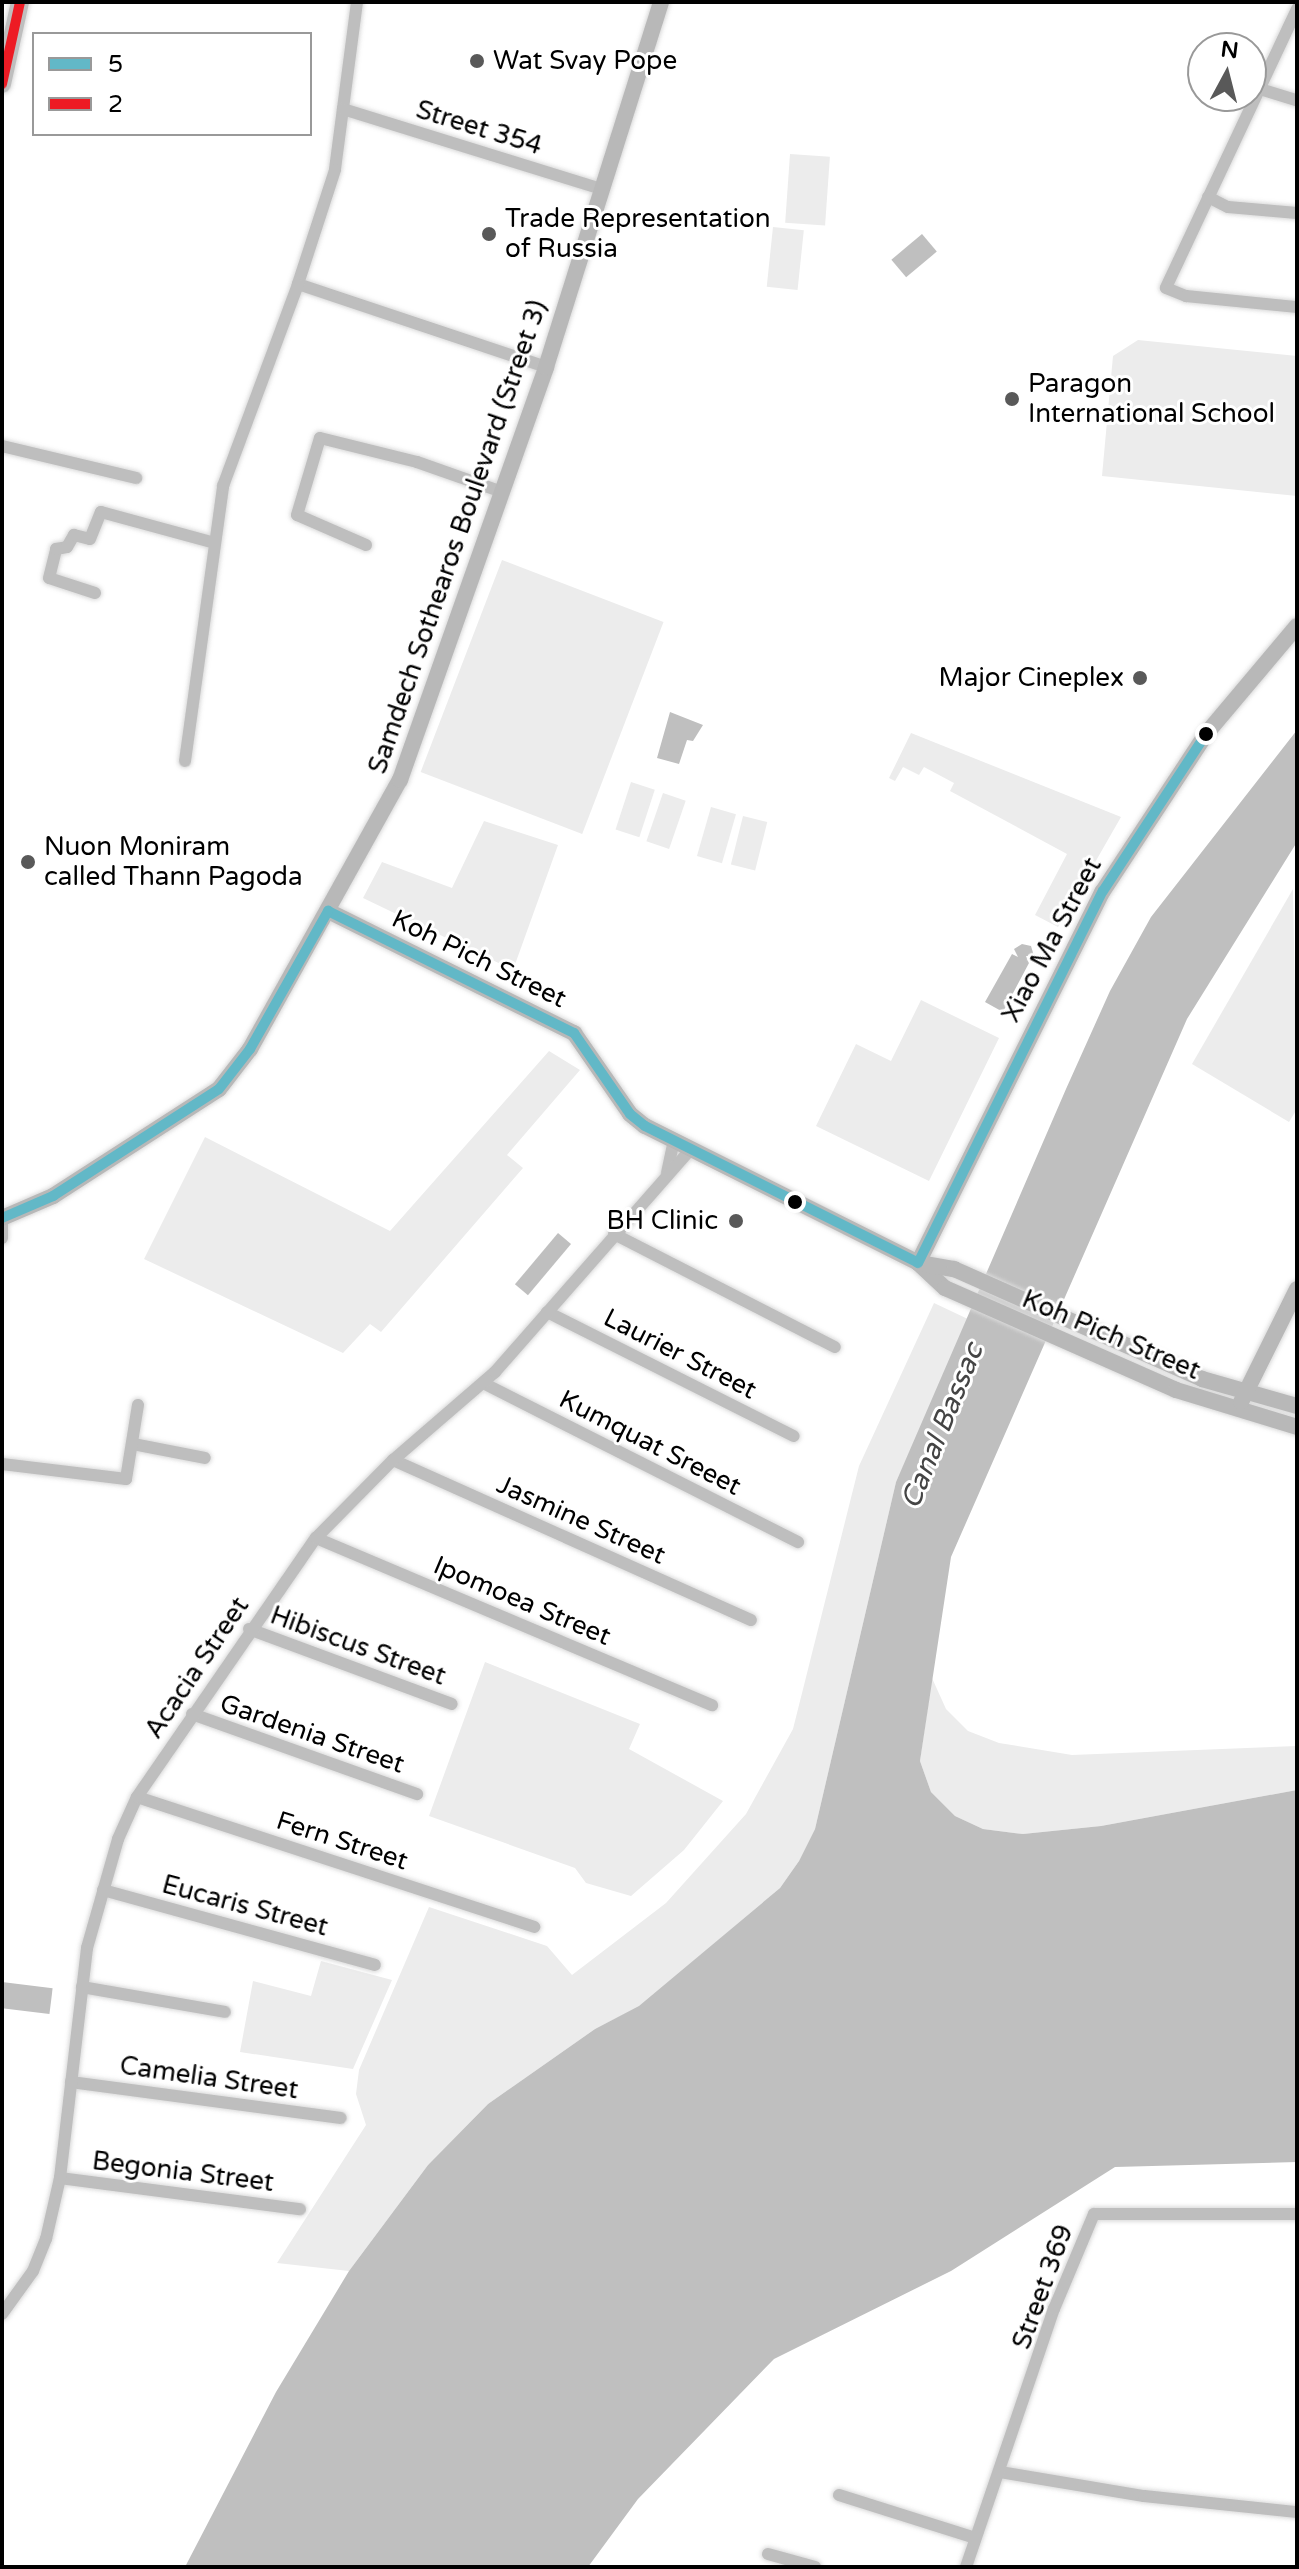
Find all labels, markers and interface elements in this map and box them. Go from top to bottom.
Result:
legend [32,32,312,136]
north arrow [1187,32,1267,112]
text: N [1219,36,1240,64]
place label: Wat Svay Pope [493,45,677,77]
text: 5 [108,50,123,79]
marker: Wat Svay Pope [468,52,486,70]
text: 2 [108,90,123,119]
street label: Street 354 [412,94,546,162]
place label: Trade Representation of Russia [505,203,771,264]
marker: Trade Representation of Russia [480,225,498,243]
street label: Samdech Sothearos Boulevard (Street 3) [362,296,554,778]
place label: Paragon International School [1028,368,1275,430]
marker: Paragon International School [1003,390,1021,408]
place label: Major Cineplex [939,662,1124,694]
marker: Major Cineplex [1131,669,1149,687]
unlabelled marker [1198,726,1214,742]
place label: Nuon Moniram called Thann Pagoda [44,831,302,892]
street label: Xiao Ma Street [996,852,1108,1028]
marker: Nuon Moniram called Thann Pagoda [19,853,37,871]
street label: Koh Pich Street [387,903,571,1015]
unlabelled marker [787,1194,803,1210]
place label: BH Clinic [606,1205,718,1237]
marker: BH Clinic [725,1210,747,1232]
street label: Koh Pich Street [1017,1283,1205,1387]
street label: Laurier Street [598,1302,762,1406]
water label: Canal Bassac [894,1339,990,1513]
street label: Kumquat Sreeet [554,1384,746,1502]
street label: Jasmine Street [492,1469,670,1571]
street label: Ipomoea Street [429,1550,615,1652]
street label: Acacia Street [138,1591,256,1745]
street label: Hibiscus Street [266,1600,450,1692]
street label: Gardenia Street [216,1688,408,1780]
street label: Fern Street [272,1805,412,1877]
street label: Eucaris Street [159,1869,331,1943]
street label: Camelia Street [118,2050,300,2106]
street label: Begonia Street [90,2145,276,2199]
street label: Street 369 [1006,2221,1080,2353]

